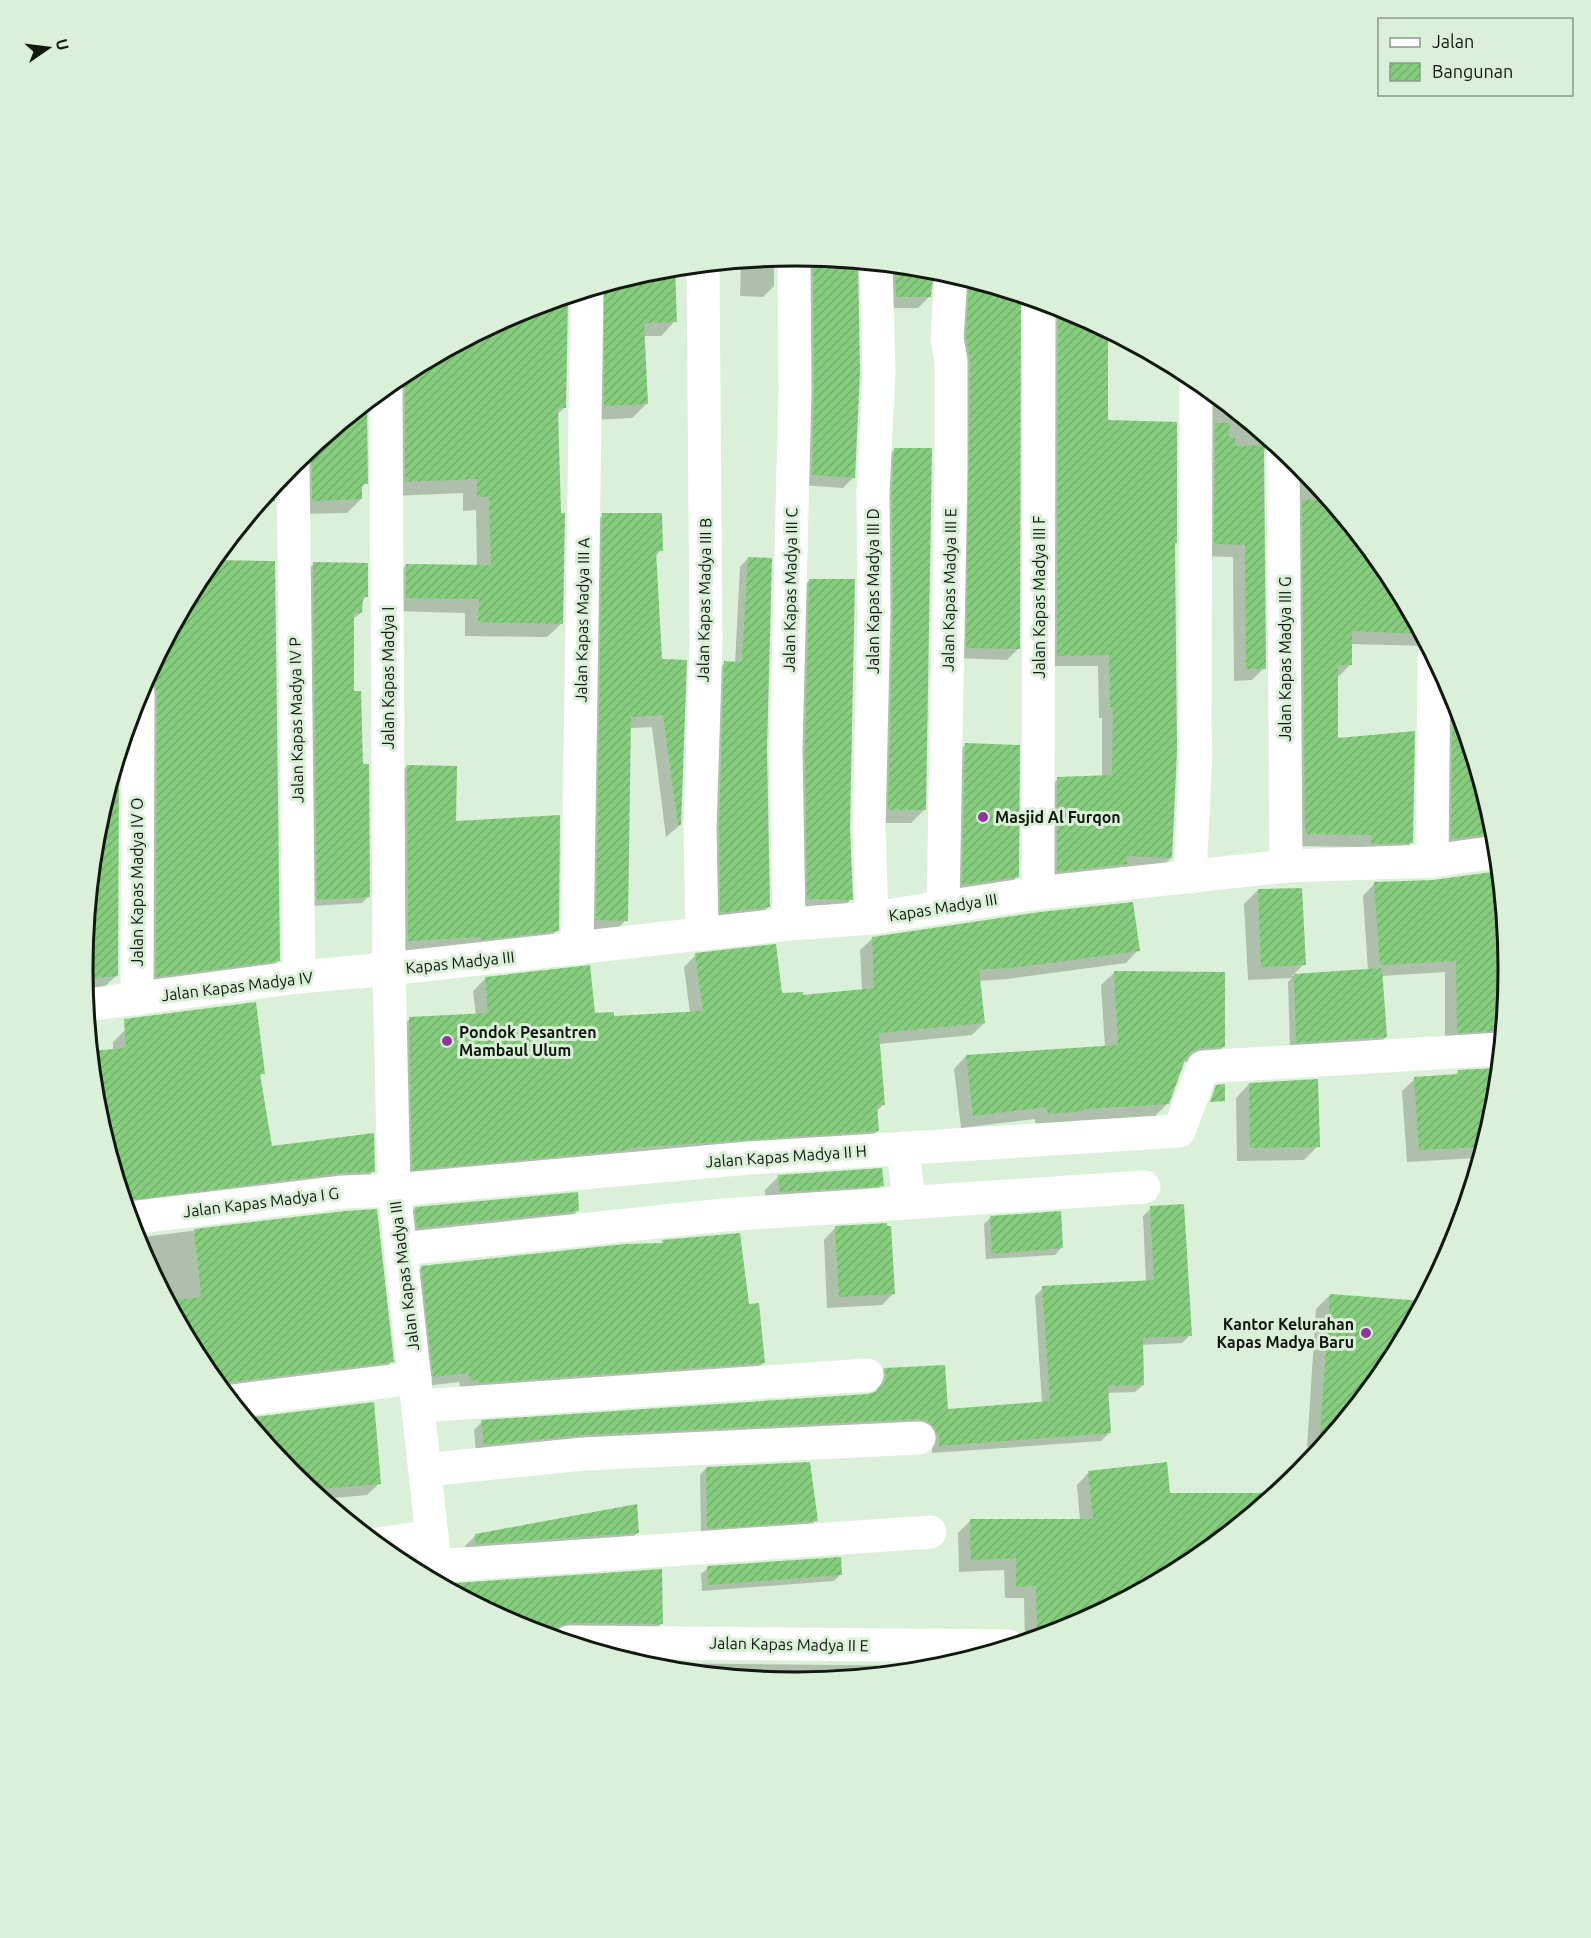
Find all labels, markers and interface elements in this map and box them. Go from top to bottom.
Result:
north arrow [18,18,78,78]
legend [1378,18,1573,96]
text: Jalan [1432,31,1474,51]
text: U [52,37,73,52]
text: Bangunan [1432,61,1513,81]
street label: Jalan Kapas Madya III C [780,508,800,672]
street label: Jalan Kapas Madya III D [864,508,882,674]
street label: Jalan Kapas Madya III E [939,508,959,672]
street label: Jalan Kapas Madya III F [1030,516,1048,678]
street label: Jalan Kapas Madya III B [694,518,714,682]
street label: Jalan Kapas Madya III A [572,537,592,703]
street label: Jalan Kapas Madya III G [1276,576,1294,742]
street label: Jalan Kapas Madya I [379,607,397,749]
street label: Jalan Kapas Madya IV P [286,637,306,803]
street label: Jalan Kapas Madya IV O [128,798,146,966]
place label: Masjid Al Furqon [995,808,1121,826]
marker: Masjid Al Furqon [976,810,990,824]
street label: Kapas Madya III [888,890,998,924]
street label: Kapas Madya III [405,947,515,977]
street label: Jalan Kapas Madya IV [160,968,314,1004]
place label: Pondok Pesantren Mambaul Ulum [459,1023,597,1059]
marker: Pondok Pesantren Mambaul Ulum [440,1034,454,1048]
street label: Jalan Kapas Madya II H [705,1141,867,1171]
street label: Jalan Kapas Madya I G [182,1184,340,1220]
street label: Jalan Kapas Madya III [386,1200,422,1352]
place label: Kantor Kelurahan Kapas Madya Baru [1217,1315,1354,1351]
marker: Kantor Kelurahan Kapas Madya Baru [1359,1326,1373,1340]
street label: Jalan Kapas Madya II E [709,1634,869,1654]

